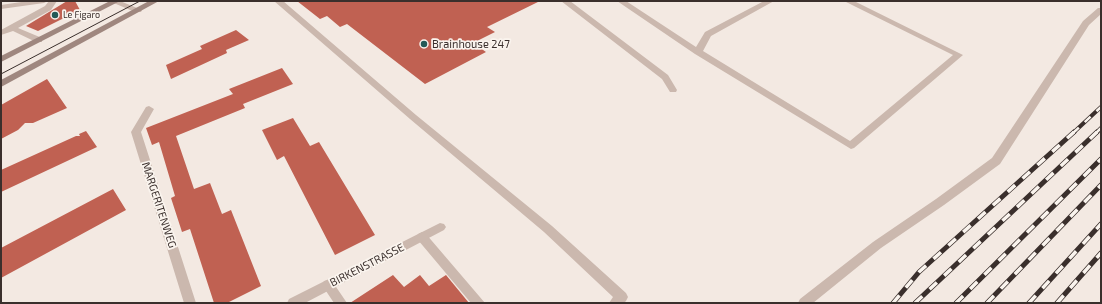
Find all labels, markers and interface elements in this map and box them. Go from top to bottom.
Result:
marker: Le Figaro [50,10,60,20]
place label: Le Figaro [63,10,100,20]
place label: Brainhouse 247 [432,37,510,51]
marker: Brainhouse 247 [419,39,429,49]
street label: MARGERITENWEG [139,160,179,250]
street label: BIRKENSTRASSE [328,241,406,289]

